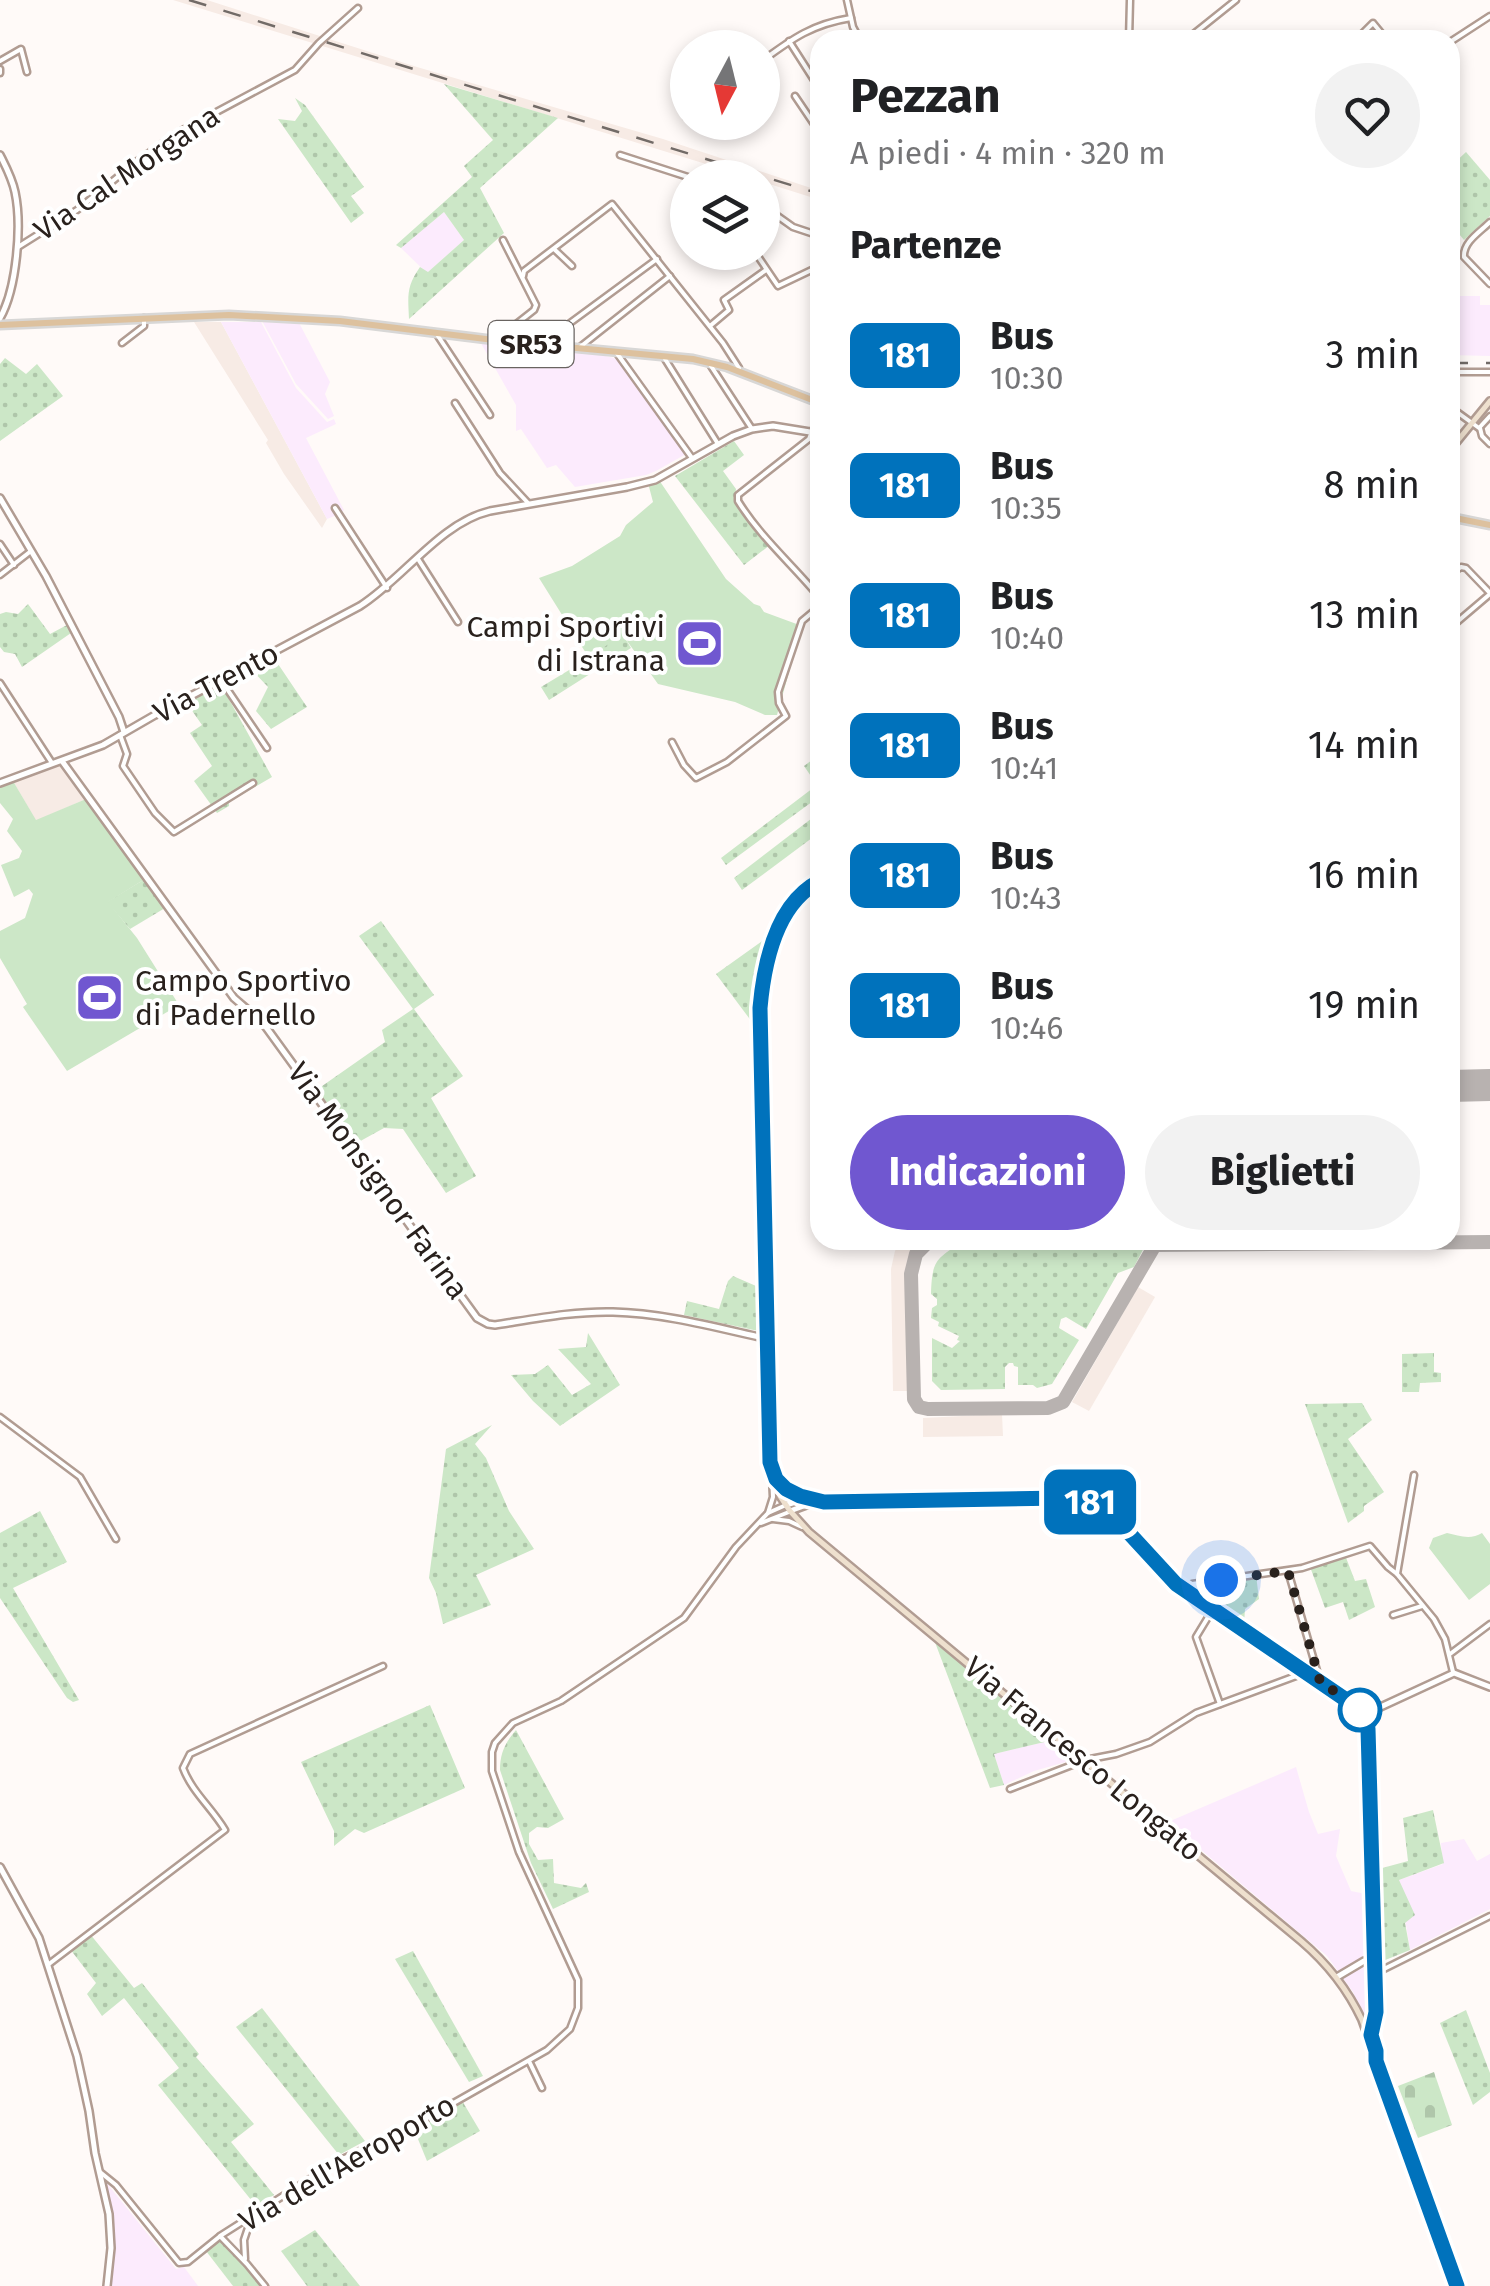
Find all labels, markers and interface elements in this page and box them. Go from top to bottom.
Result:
north arrow [670,30,780,140]
map controls [670,30,780,270]
button: heart [1315,63,1420,168]
text: Pezzan [850,67,1001,125]
street label: Via Cal Morgana [27,98,227,248]
text: A piedi · 4 min · 320 m [850,134,1166,172]
button: layers [670,160,780,270]
text: Partenze [850,222,1002,268]
text: Bus [990,313,1054,359]
road number: SR53 [488,321,574,367]
text: 3 min [1325,332,1420,378]
text: 181 [879,334,931,376]
text: 10:30 [990,359,1064,397]
text: Bus [990,443,1054,489]
text: 8 min [1323,462,1420,508]
text: 181 [879,464,931,506]
text: 10:35 [990,489,1062,527]
text: Bus [990,573,1054,619]
text: 13 min [1309,592,1420,638]
text: 181 [879,594,931,636]
place label: Campi Sportivi di Istrana [466,609,665,679]
sports icon: Campi Sportivi di Istrana [674,618,726,670]
text: 10:40 [990,619,1064,657]
street label: Via Trento [147,635,285,731]
text: Bus [990,703,1054,749]
text: 14 min [1308,722,1420,768]
text: 181 [879,724,931,766]
text: 10:41 [990,749,1058,787]
text: Bus [990,833,1054,879]
text: 16 min [1308,852,1420,898]
text: 181 [879,854,931,896]
text: 10:43 [990,879,1062,917]
place label: Campo Sportivo di Padernello [135,963,352,1033]
text: Bus [990,963,1054,1009]
sports icon: Campo Sportivo di Padernello [74,972,126,1024]
text: 19 min [1308,982,1420,1028]
text: 181 [879,984,931,1026]
text: 10:46 [990,1009,1063,1047]
street label: Via Monsignor Farina [280,1056,476,1306]
button: Indicazioni [850,1115,1125,1230]
button: Biglietti [1145,1115,1420,1230]
line badge: 181 [1032,1470,1148,1534]
text: 181 [1064,1481,1116,1523]
your location [1196,1555,1246,1605]
street label: Via Francesco Longato [957,1649,1209,1869]
unlabelled marker [1339,1689,1381,1731]
street label: Via dell'Aeroporto [233,2087,461,2239]

